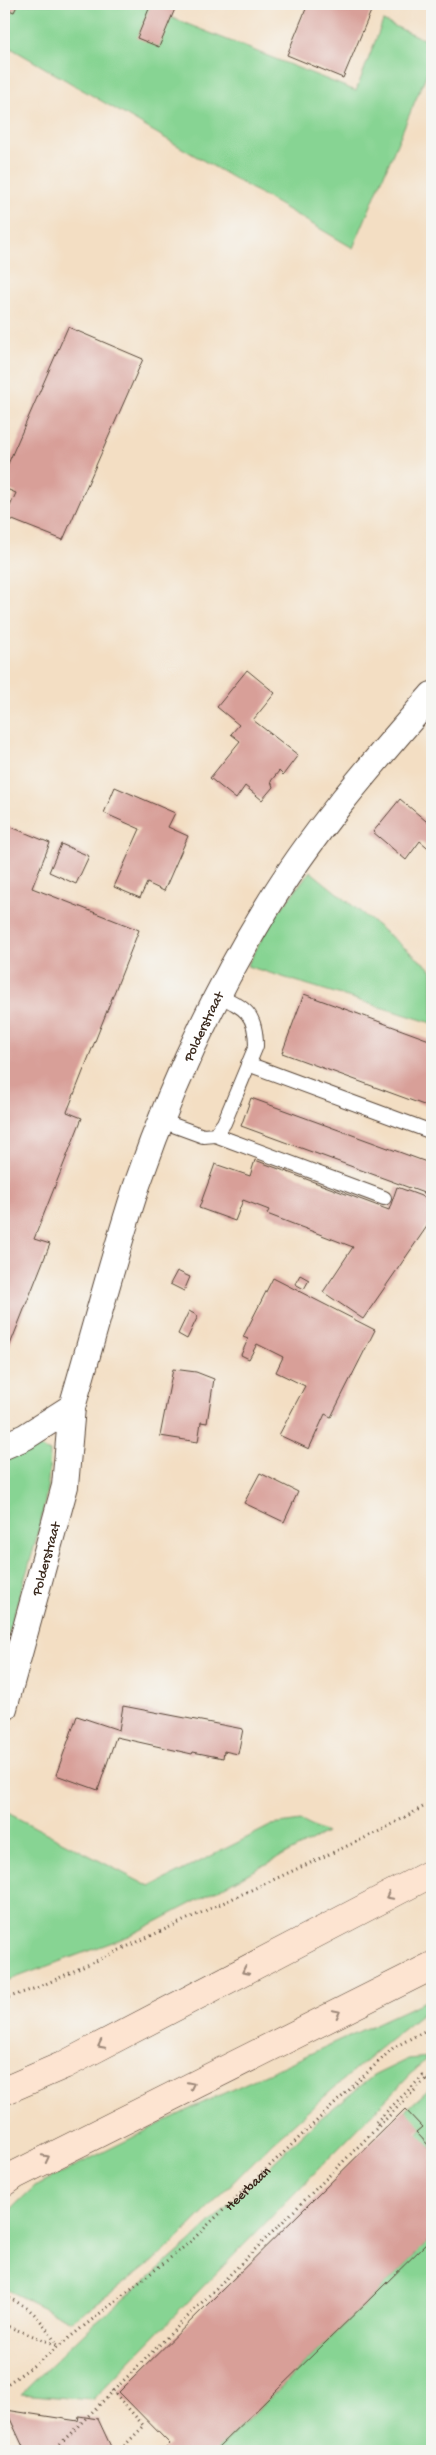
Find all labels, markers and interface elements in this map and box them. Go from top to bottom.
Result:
street label: Polderstraat [181,988,230,1066]
street label: Polderstraat [29,1519,66,1599]
one-way arrow [386,1890,395,1900]
one-way arrow [241,1965,250,1975]
one-way arrow [332,2009,341,2020]
one-way arrow [97,2039,106,2049]
one-way arrow [186,2081,195,2092]
one-way arrow [41,2155,50,2165]
street label: Heerbaan [222,2163,275,2215]

